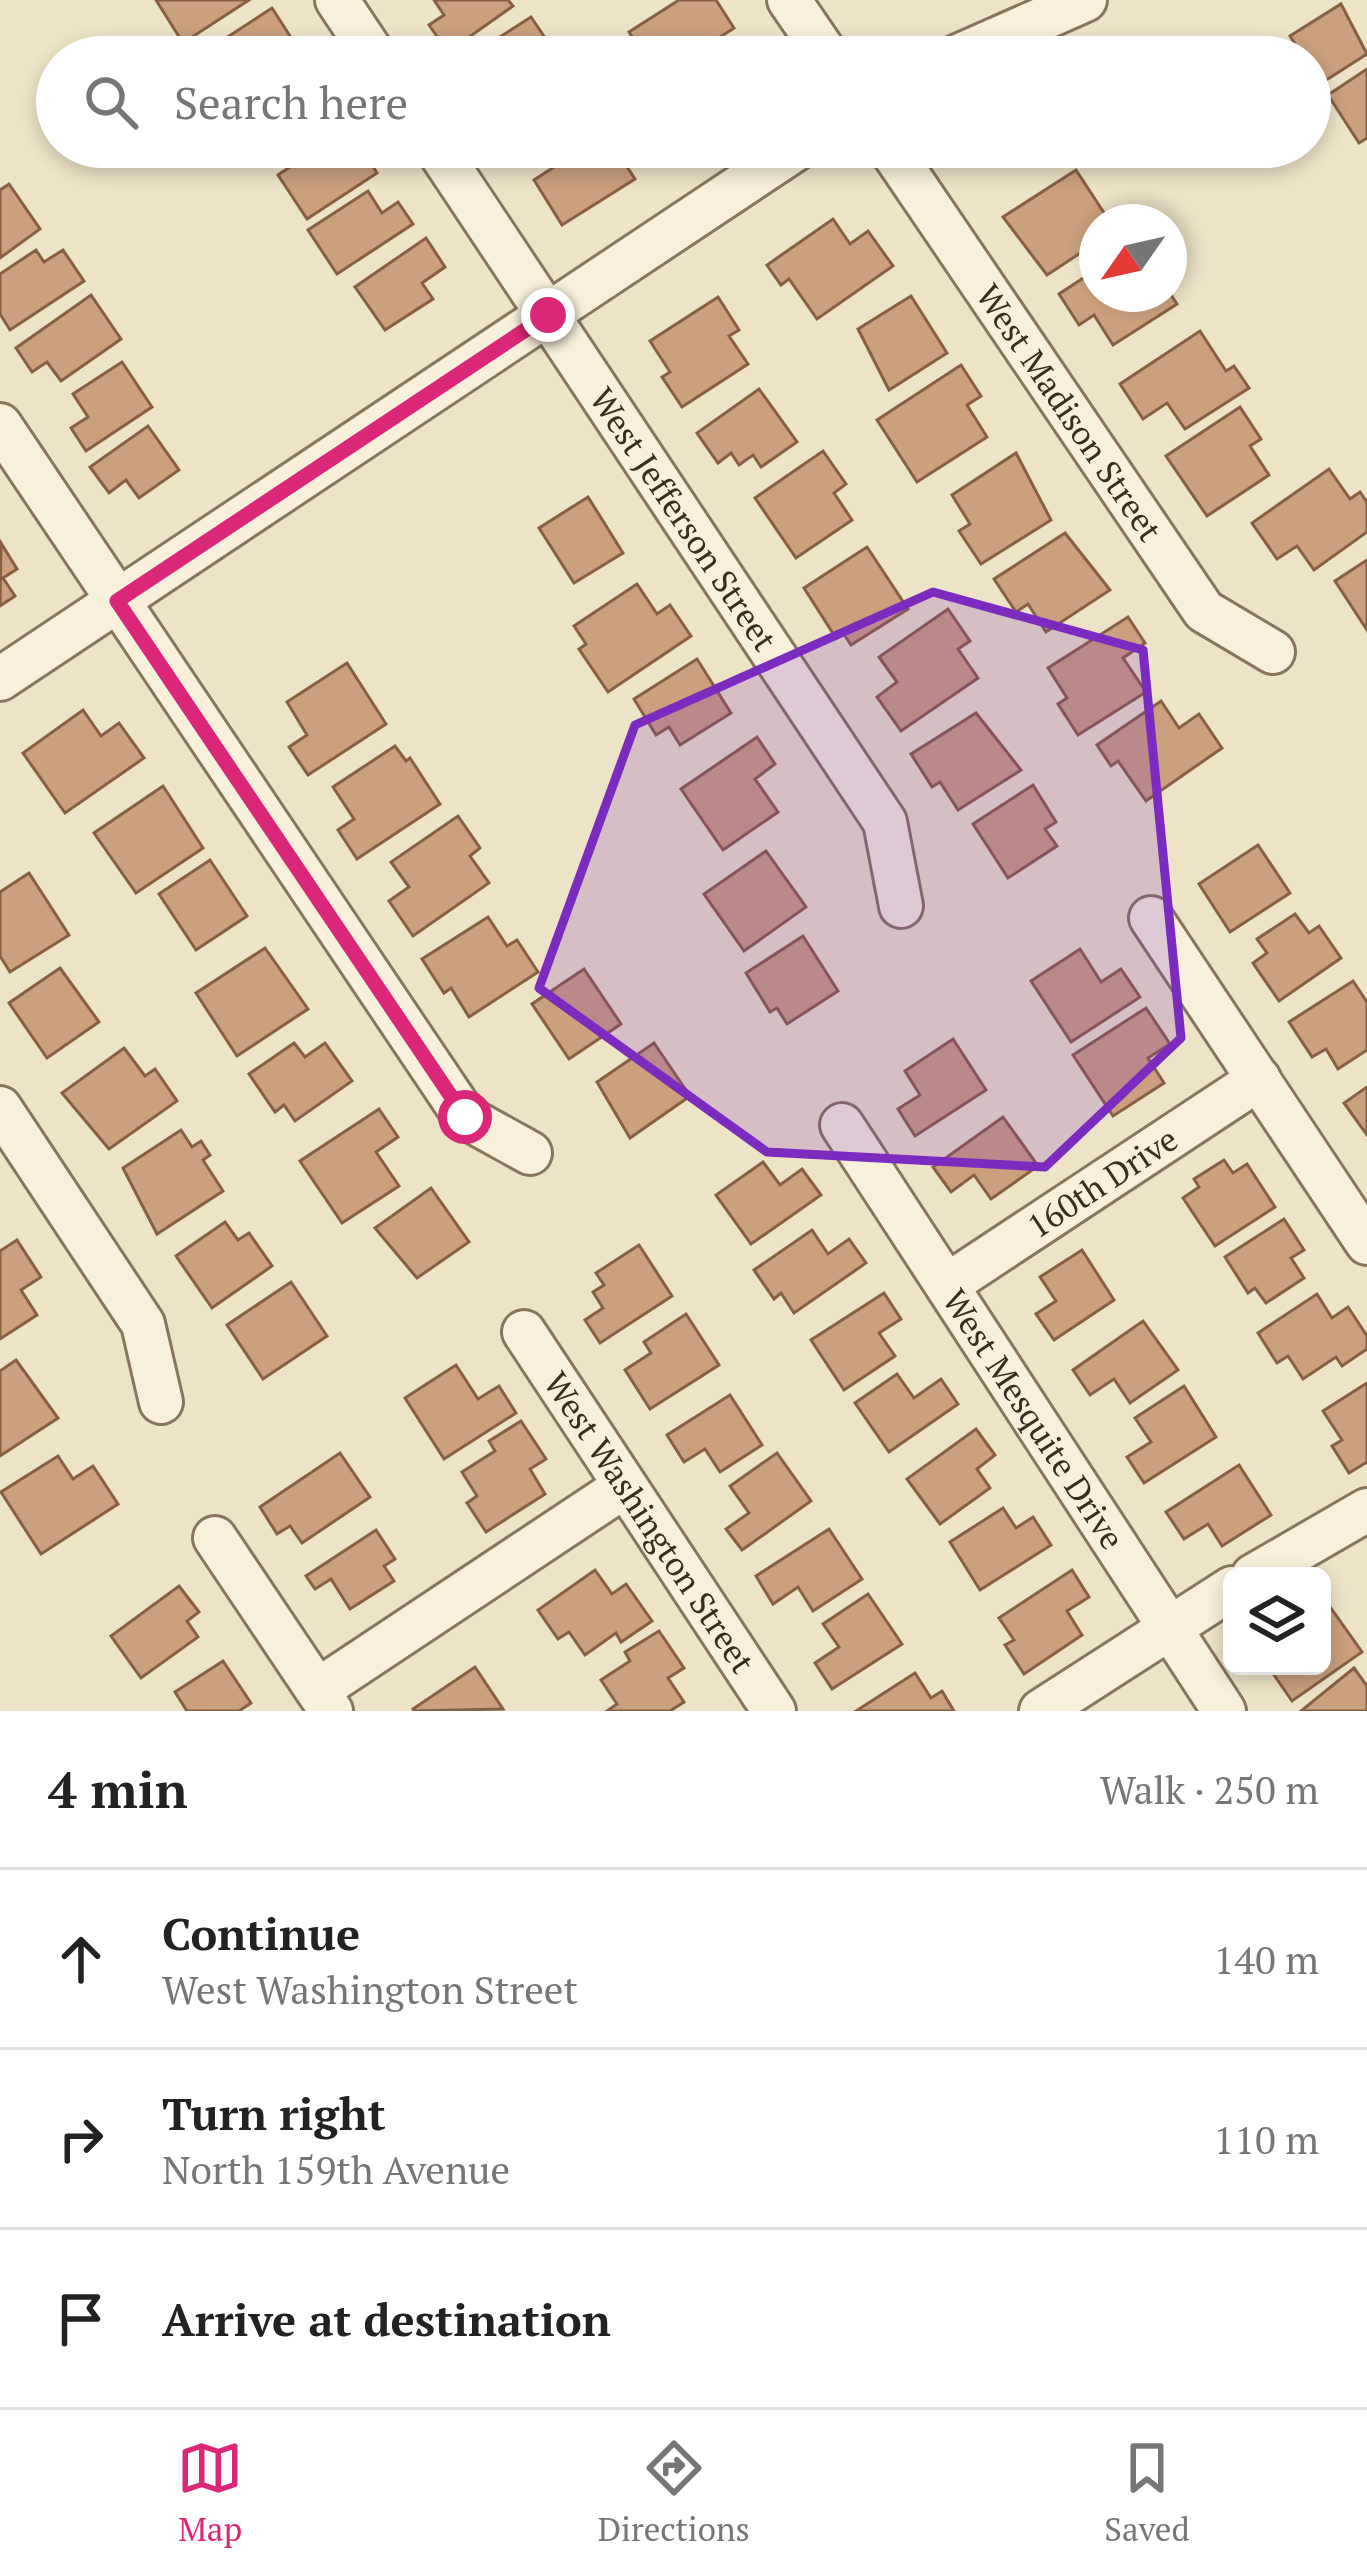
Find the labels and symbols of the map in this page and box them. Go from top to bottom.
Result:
north arrow [1079,204,1187,312]
street label: West Madison Street [967,275,1172,549]
route end [521,288,575,342]
street label: West Jefferson Street [581,379,787,659]
route start [438,1090,492,1144]
street label: 160th Drive [1019,1117,1185,1247]
street label: West Mesquite Drive [934,1281,1135,1557]
street label: West Washington Street [535,1363,765,1681]

